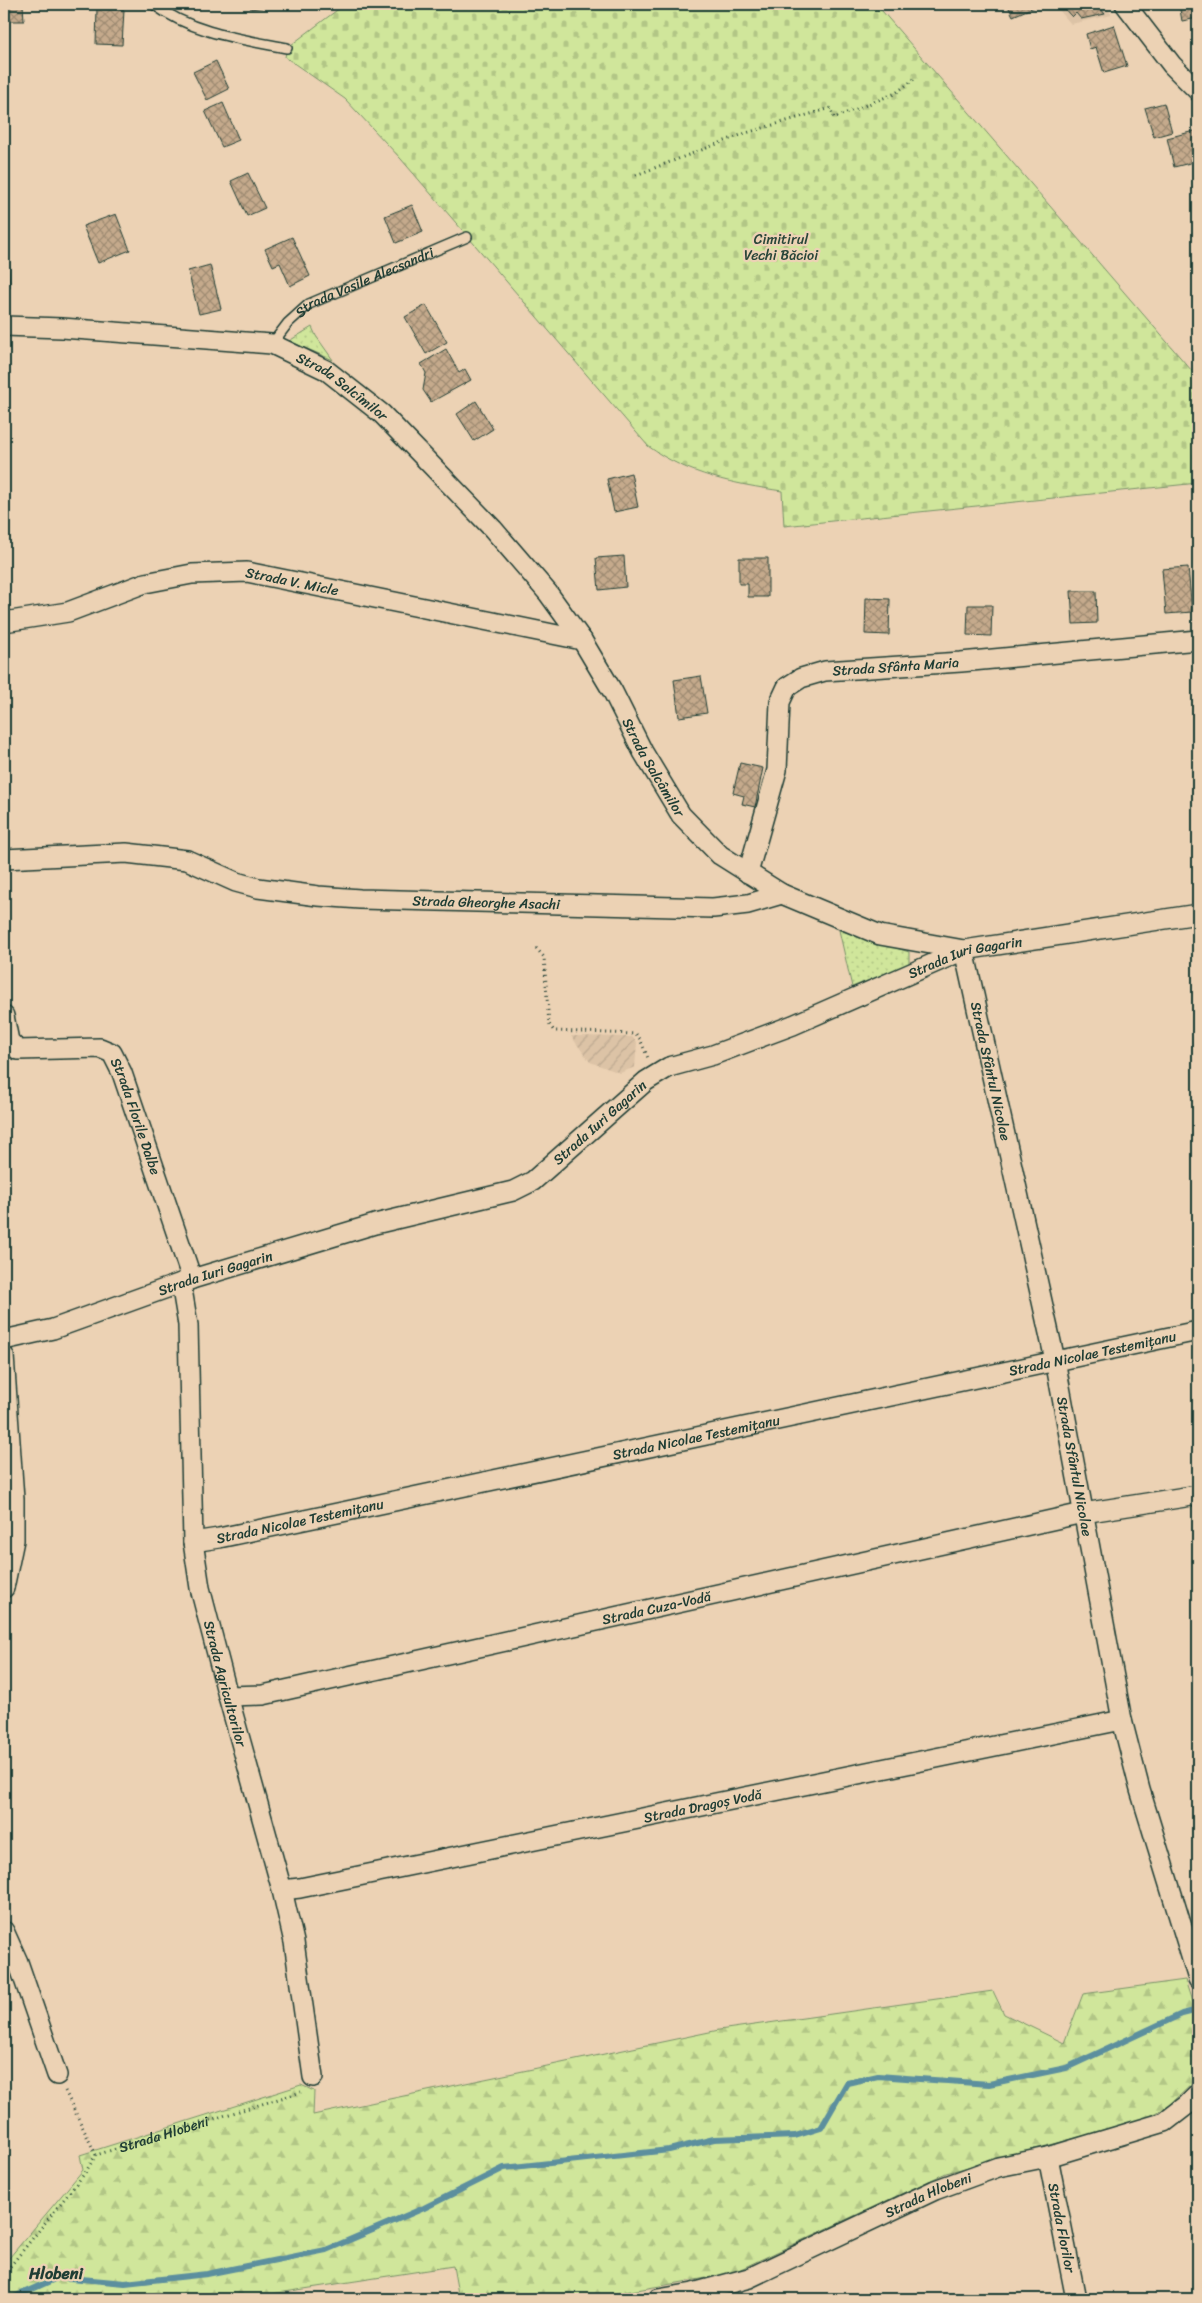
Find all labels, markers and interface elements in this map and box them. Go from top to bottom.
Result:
park label: Cimitirul Vechi Băcioi [744,227,819,268]
street label: Strada Vasile Alecsandri [289,240,439,324]
street label: Strada Salcîmilor [292,345,396,427]
street label: Strada V. Micle [243,559,341,603]
street label: Strada Sfânta Maria [831,650,960,683]
street label: Strada Salcâmilor [615,713,693,823]
street label: Strada Gheorghe Asachi [412,888,561,917]
street label: Strada Iuri Gagarin [904,929,1024,986]
street label: Strada Sfântul Nicolae [963,999,1018,1143]
street label: Strada Florile Dalbe [104,1053,168,1178]
street label: Strada Iuri Gagarin [547,1073,653,1171]
street label: Strada Iuri Gagarin [154,1243,276,1303]
street label: Strada Nicolae Testemițanu [1006,1323,1179,1383]
street label: Strada Sfântul Nicolae [1050,1394,1100,1538]
street label: Strada Nicolae Testemițanu [610,1407,783,1467]
street label: Strada Nicolae Testemițanu [214,1491,386,1551]
street label: Strada Cuza-Vodă [600,1583,714,1632]
street label: Strada Agricultorilor [196,1618,254,1751]
street label: Strada Dragoș Vodă [641,1781,765,1830]
street label: Strada Hlobeni [116,2108,213,2160]
street label: Strada Hlobeni [880,2165,976,2225]
street label: Strada Florilor [1041,2181,1083,2276]
district label: Hlobeni [28,2259,84,2288]

